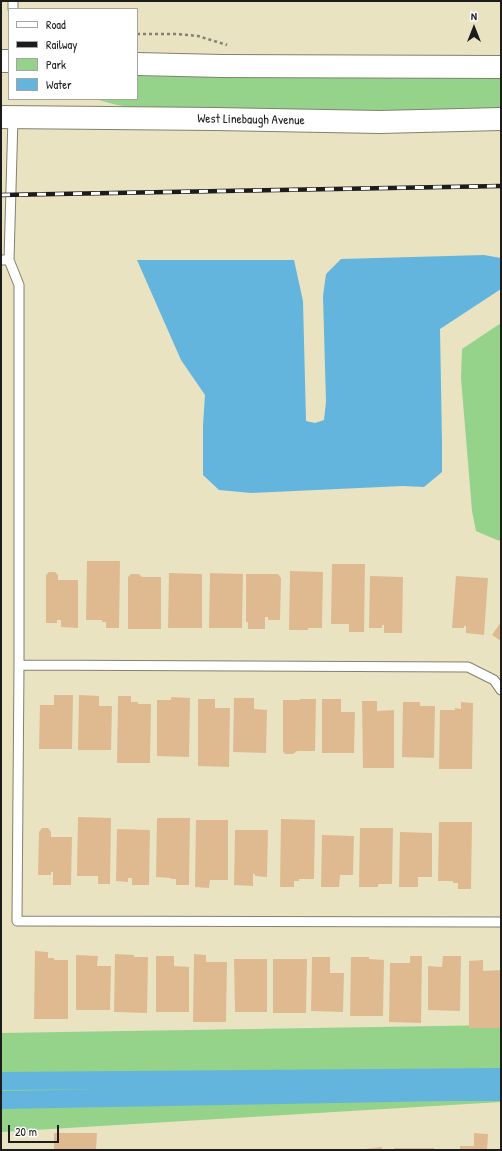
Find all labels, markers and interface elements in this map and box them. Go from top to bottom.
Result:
legend [8,8,138,100]
north arrow [454,8,494,48]
text: N [471,9,477,23]
text: Road [46,16,66,33]
text: Railway [46,36,77,53]
text: Park [46,56,66,73]
text: Water [46,76,72,93]
street label: West Linebaugh Avenue [197,111,305,129]
scale bar [10,1117,61,1143]
text: 20 m [15,1123,37,1140]

